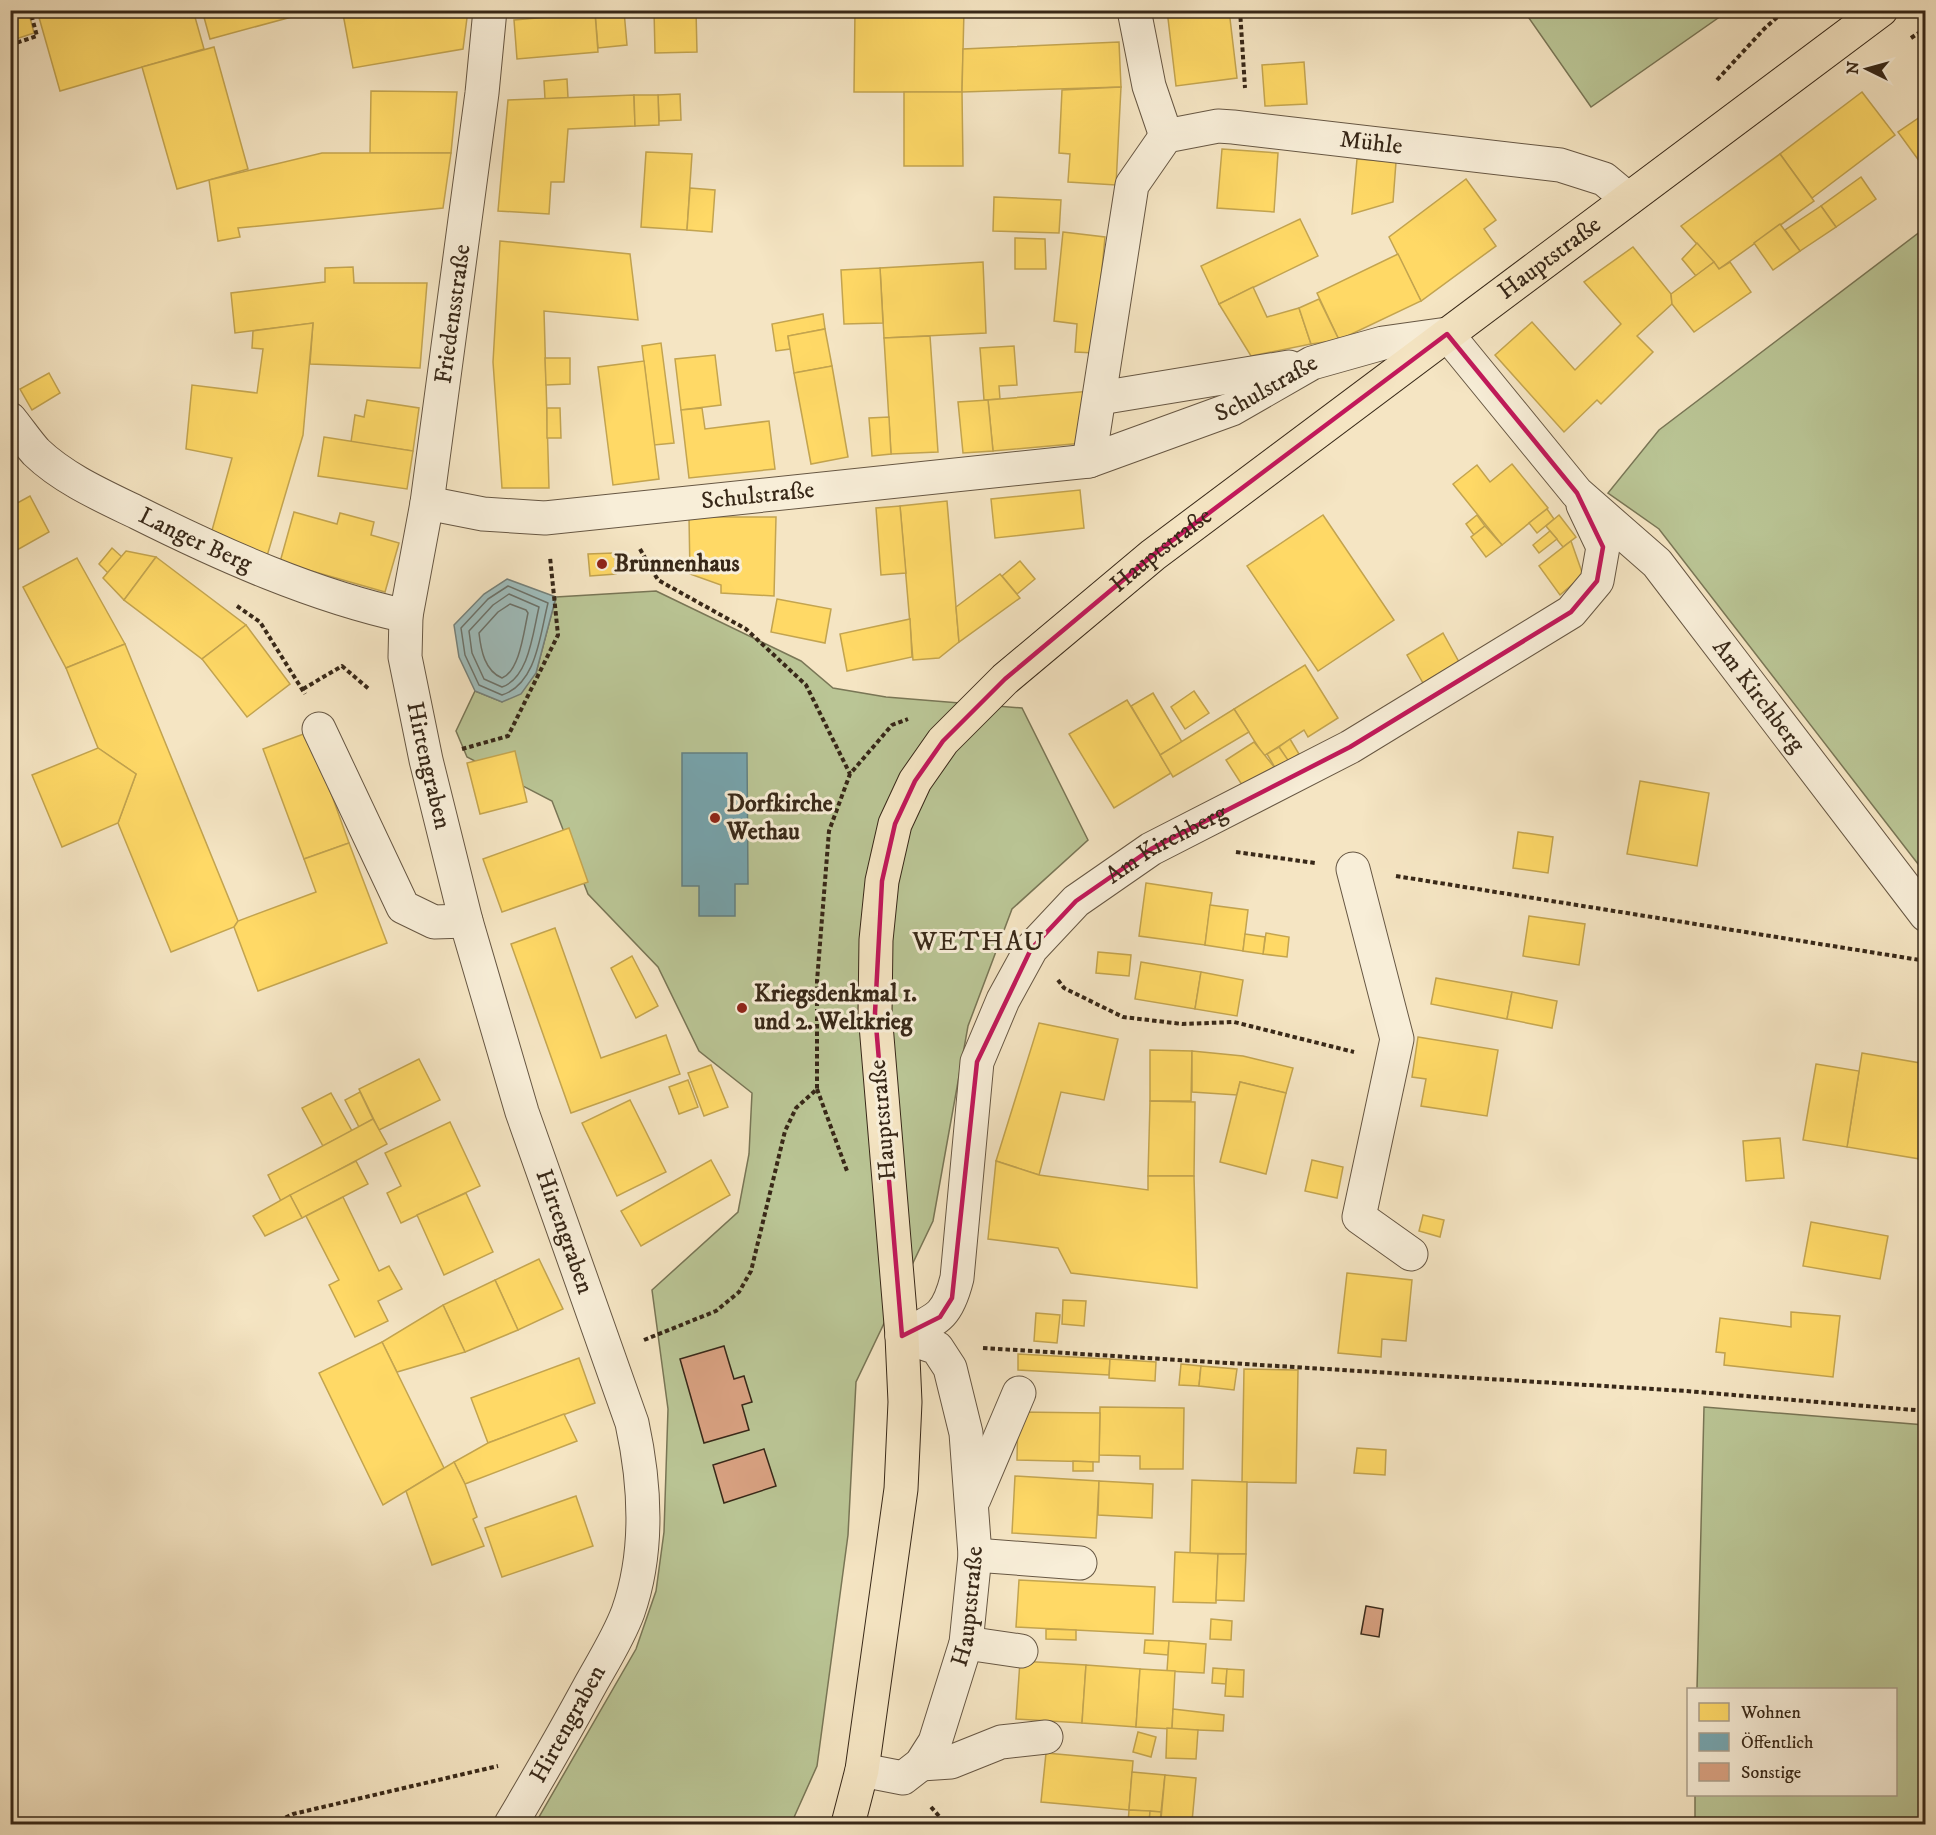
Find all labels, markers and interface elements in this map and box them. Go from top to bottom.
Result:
north arrow [1837,39,1897,99]
text: N [1843,60,1864,75]
street label: Mühle [1338,125,1404,162]
street label: Hauptstraße [1492,210,1607,306]
street label: Friedensstraße [428,242,478,386]
street label: Schulstraße [1211,348,1323,429]
street label: Schulstraße [700,475,816,517]
street label: Langer Berg [134,501,257,579]
street label: Hauptstraße [1104,501,1218,599]
place label: Brunnenhaus [614,549,739,579]
marker: Brunnenhaus [595,557,609,571]
street label: Am Kirchberg [1706,633,1812,759]
street label: Hirtengraben [399,699,458,833]
place label: Dorfkirche Wethau [726,789,833,847]
street label: Am Kirchberg [1100,797,1232,891]
marker: Dorfkirche Wethau [708,811,722,825]
district label: WETHAU [911,925,1046,959]
place label: Kriegsdenkmal 1. und 2. Weltkrieg [754,979,917,1037]
marker: Kriegsdenkmal 1. und 2. Weltkrieg [735,1001,749,1015]
street label: Hauptstraße [863,1058,903,1182]
street label: Hirtengraben [529,1165,600,1298]
street label: Hauptstraße [945,1545,990,1670]
street label: Hirtengraben [523,1659,613,1788]
legend [1687,1688,1897,1796]
text: Wohnen [1740,1702,1802,1724]
text: Öffentlich [1741,1732,1814,1754]
text: Sonstige [1741,1762,1801,1784]

